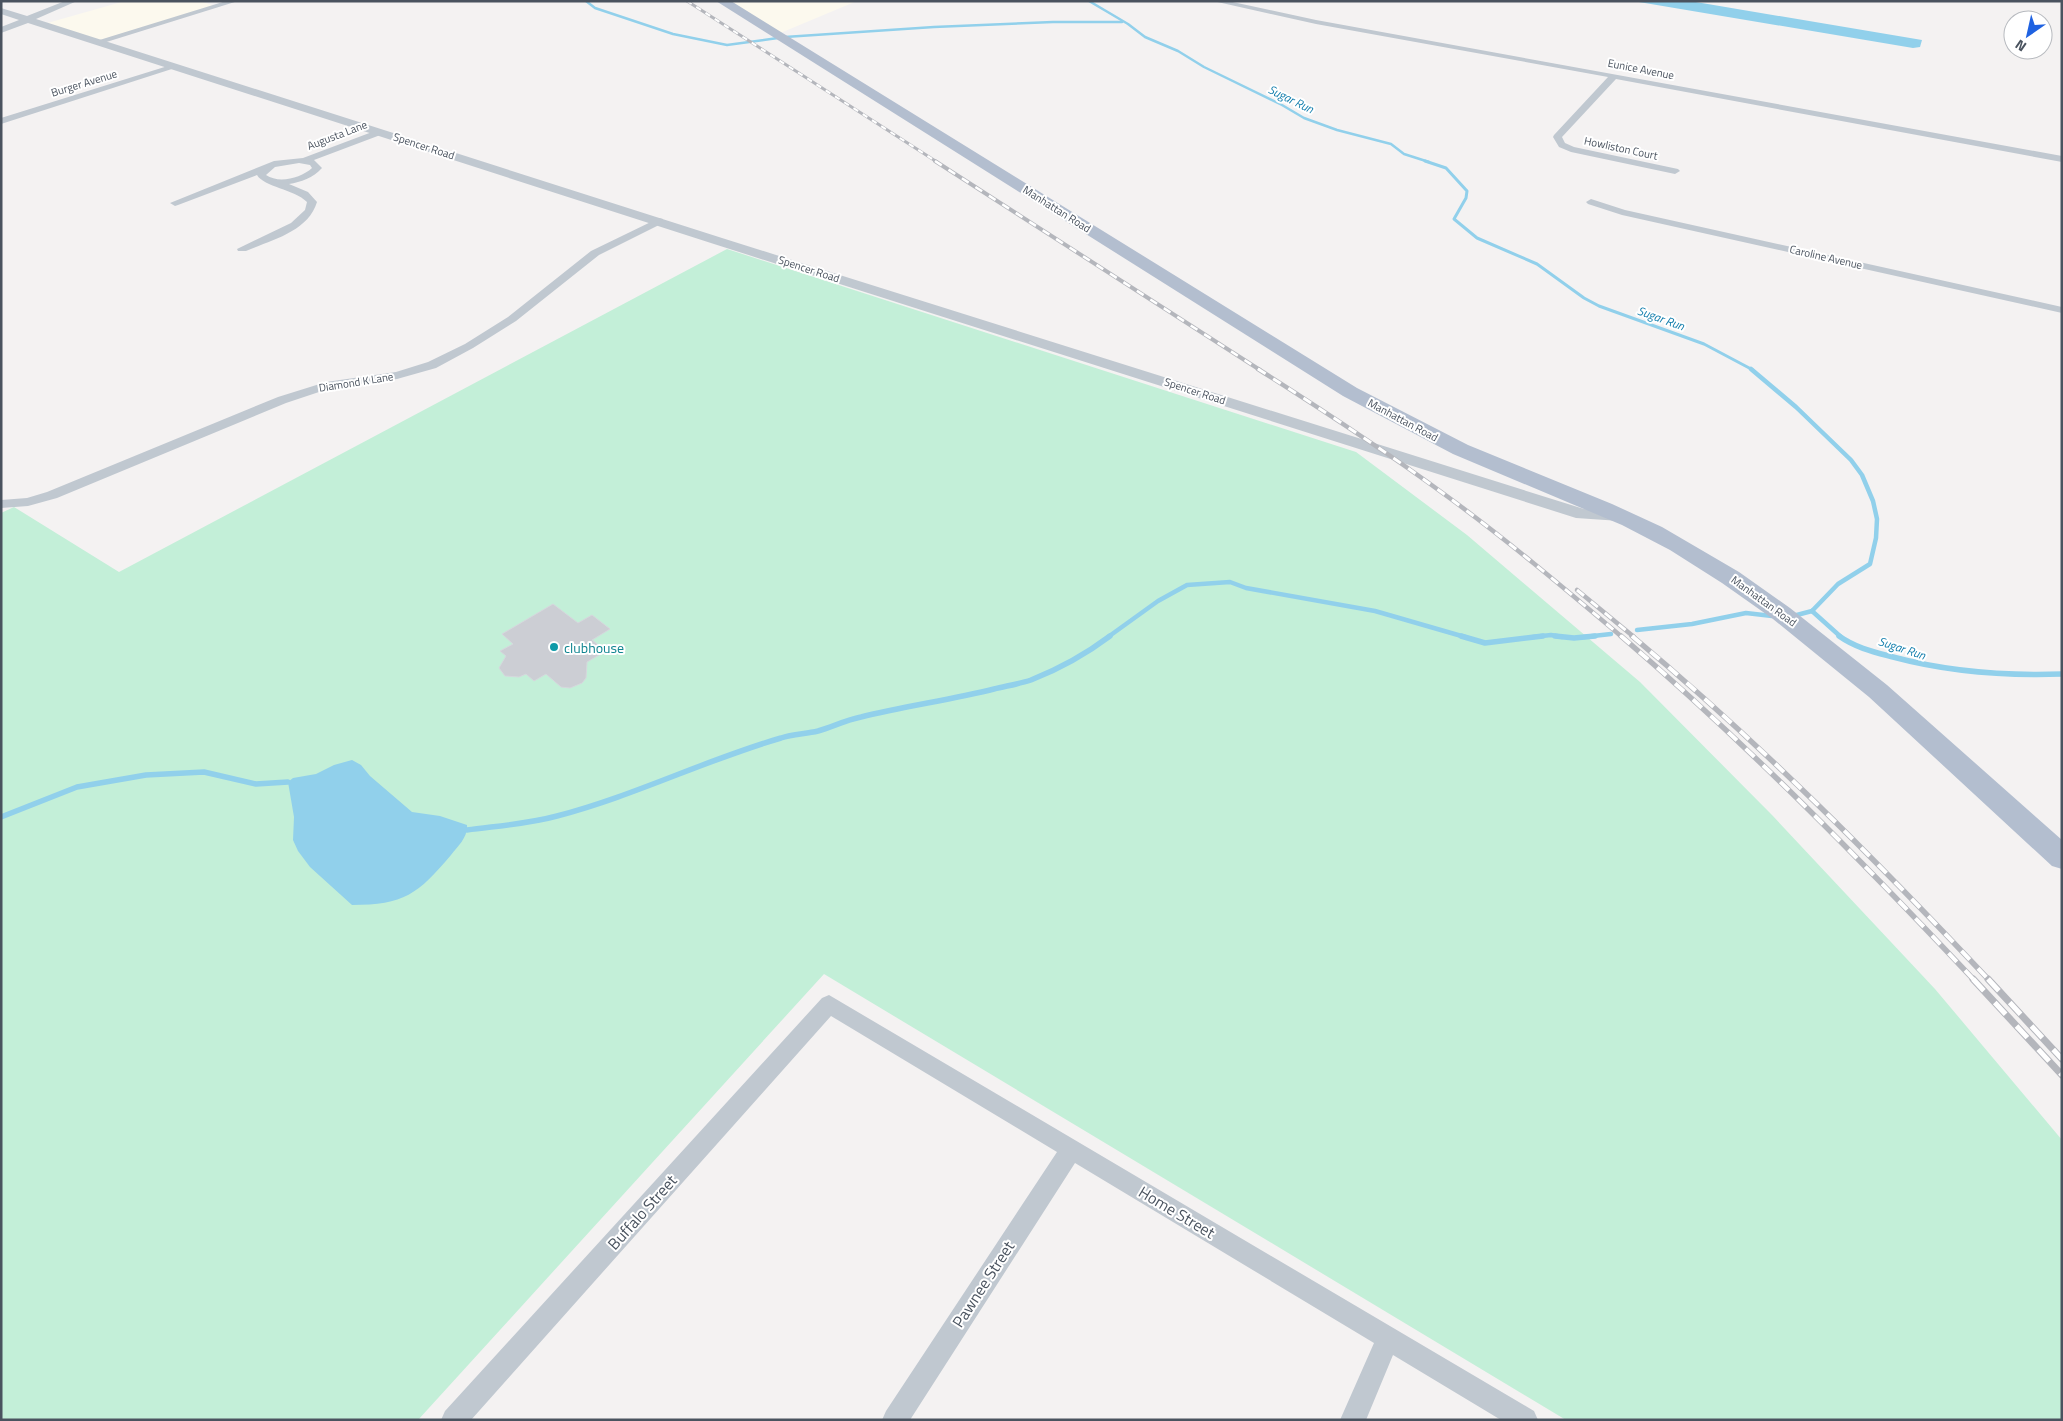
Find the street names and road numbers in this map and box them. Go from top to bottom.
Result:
street label: Eunice Avenue [1606,55,1676,83]
street label: Burger Avenue [49,65,119,101]
street label: Augusta Lane [305,116,370,154]
street label: Spencer Road [391,129,457,163]
street label: Howliston Court [1583,132,1659,164]
street label: Manhattan Road [1020,182,1094,236]
street label: Caroline Avenue [1788,241,1864,273]
street label: Spencer Road [776,252,842,286]
street label: Diamond K Lane [318,368,395,396]
street label: Spencer Road [1162,374,1228,408]
street label: Manhattan Road [1365,395,1441,445]
street label: Manhattan Road [1728,572,1800,630]
street label: Buffalo Street [602,1169,683,1255]
street label: Home Street [1134,1180,1220,1244]
street label: Pawnee Street [946,1236,1020,1332]

